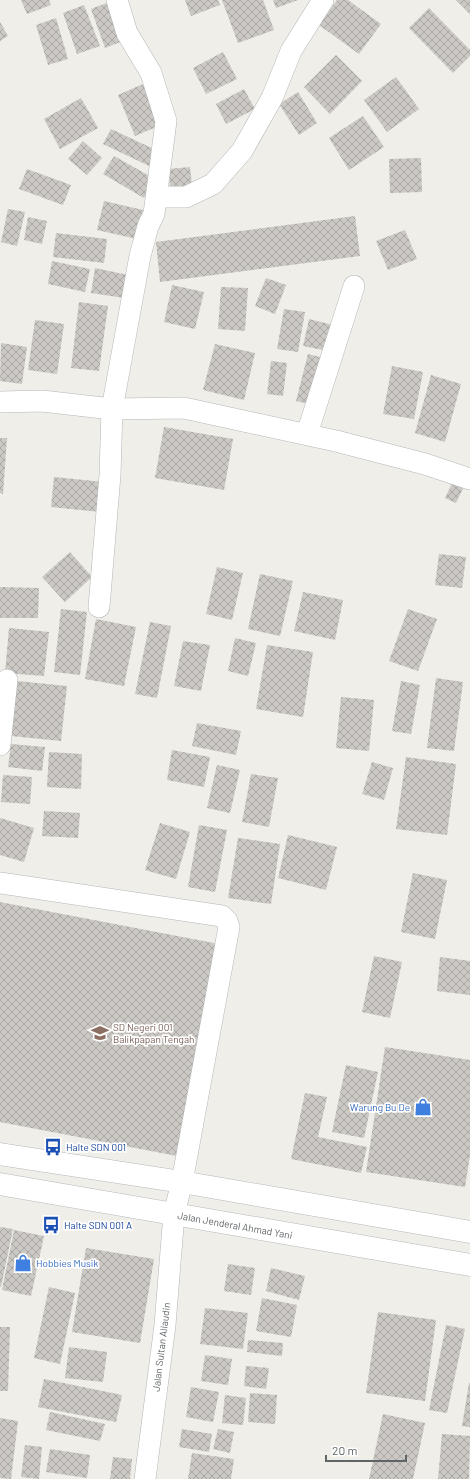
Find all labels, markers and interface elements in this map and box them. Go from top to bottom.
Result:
place label: SD Negeri 001 Balikpapan Tengah [113,1021,194,1045]
school or university icon: SD Negeri 001 Balikpapan Tengah [90,1023,110,1043]
shop icon: Warung Bu De [413,1097,433,1117]
place label: Warung Bu De [350,1101,410,1113]
bus stop icon: Halte SDN 001 [43,1137,63,1157]
place label: Halte SDN 001 [66,1141,126,1153]
street label: Jalan Jenderal Ahmad Yani [177,1209,293,1241]
bus stop icon: Halte SDN 001 A [41,1215,61,1235]
place label: Halte SDN 001 A [64,1219,132,1231]
shop icon: Hobbies Musik [13,1253,33,1273]
place label: Hobbies Musik [36,1257,98,1269]
street label: Jalan Sultan Allaudin [150,1302,172,1392]
scale bar [326,1437,406,1463]
text: 20 m [332,1443,358,1457]

